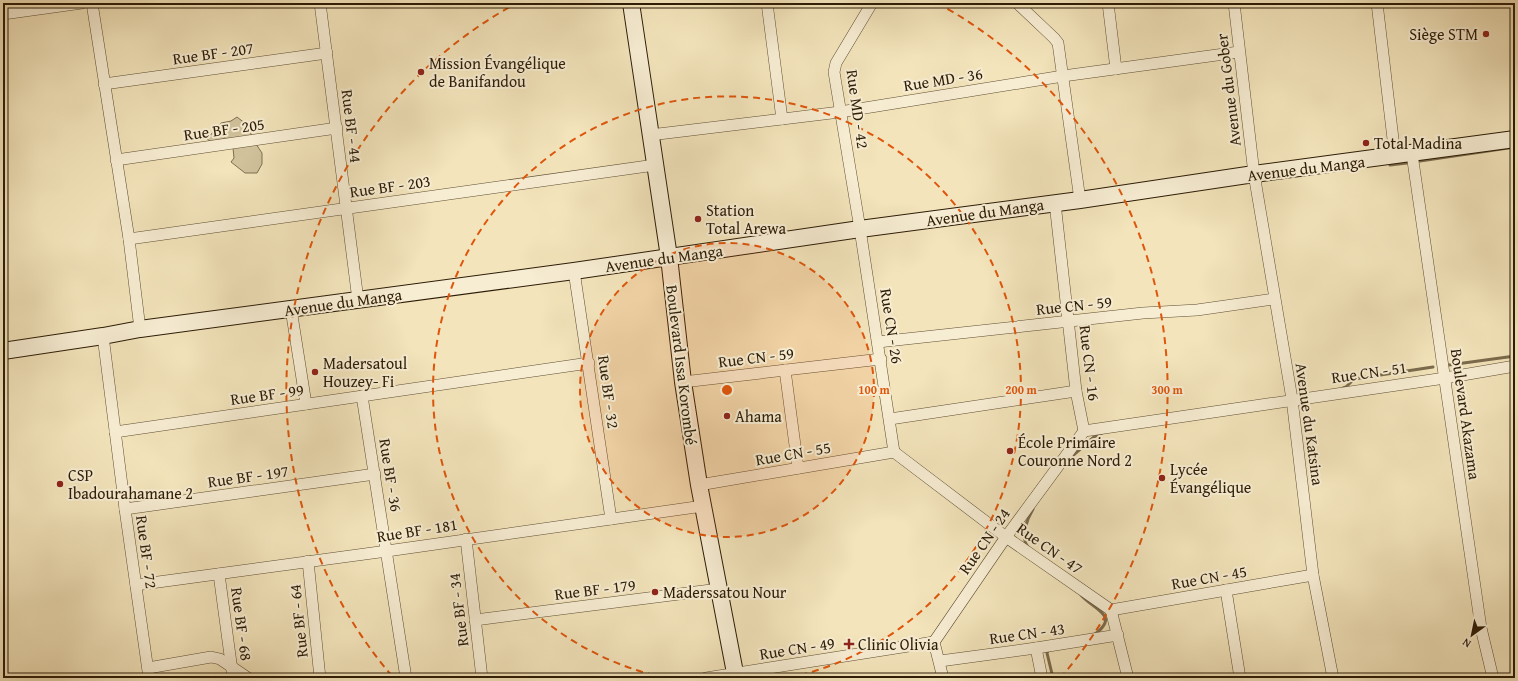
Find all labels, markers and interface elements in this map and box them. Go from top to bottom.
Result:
place label: Siège STM [1409,22,1478,46]
marker: Siège STM [1481,29,1491,39]
street label: Avenue du Gober [1209,32,1247,148]
street label: Rue BF - 207 [171,35,255,71]
place label: Mission Évangélique de Banifandou [429,51,566,93]
street label: Rue MD - 36 [902,61,985,97]
marker: Mission Évangélique de Banifandou [416,67,426,77]
street label: Rue MD - 42 [841,68,875,150]
street label: Rue BF - 44 [336,88,368,164]
street label: Rue BF - 205 [182,111,266,147]
place label: Total Madina [1374,131,1462,155]
marker: Total Madina [1361,138,1371,148]
street label: Avenue du Manga [1246,149,1367,187]
street label: Rue BF - 203 [348,168,432,204]
street label: Avenue du Manga [925,192,1046,232]
place label: Station Total Arewa [706,198,786,240]
marker: Station Total Arewa [693,214,703,224]
street label: Avenue du Manga [604,238,725,278]
street label: Avenue du Manga [283,282,404,322]
street label: Boulevard Issa Korombé [660,283,704,447]
street label: Rue CN - 26 [874,287,910,366]
street label: Rue CN - 59 [1035,289,1113,321]
street label: Rue CN - 16 [1073,324,1107,402]
street label: Rue CN - 59 [717,340,795,374]
street label: Boulevard Akazama [1445,347,1487,482]
place label: Madersatoul Houzey- Fi [323,351,408,393]
street label: Rue BF - 32 [592,354,626,430]
street label: Rue CN - 51 [1330,355,1408,389]
street label: Avenue du Katsina [1290,361,1331,487]
marker: Madersatoul Houzey- Fi [310,367,320,377]
street label: Rue BF - 99 [229,377,305,411]
text: 100 m [858,381,891,398]
text: 200 m [1005,381,1038,398]
text: 300 m [1151,381,1184,398]
centre of rings [720,383,734,397]
place label: Ahama [735,404,782,428]
marker: Ahama [722,411,732,421]
place label: École Primaire Couronne Nord 2 [1018,430,1132,472]
street label: Rue CN - 55 [753,435,833,471]
street label: Rue BF - 36 [373,437,409,514]
marker: École Primaire Couronne Nord 2 [1005,446,1015,456]
place label: Lycée Évangélique [1170,457,1251,499]
street label: Rue BF - 197 [206,458,290,494]
place label: CSP Ibadourahamane 2 [68,463,193,505]
marker: Lycée Évangélique [1157,473,1167,483]
marker: CSP Ibadourahamane 2 [55,479,65,489]
street label: Rue CN - 24 [952,503,1016,579]
street label: Rue BF - 181 [375,512,459,548]
street label: Rue BF - 72 [130,514,164,590]
street label: Rue CN - 47 [1012,516,1088,580]
street label: Rue CN - 45 [1169,559,1249,595]
street label: Rue BF - 34 [442,572,474,648]
street label: Rue BF - 179 [553,572,637,606]
place label: Maderssatou Nour [663,580,787,604]
street label: Rue BF - 64 [282,583,314,659]
street label: Rue BF - 68 [225,586,259,662]
marker: Maderssatou Nour [650,587,660,597]
north arrow [1452,615,1492,655]
street label: Rue CN - 43 [988,616,1066,650]
street label: Rue CN - 49 [758,630,837,666]
place label: Clinic Olivia [858,632,939,656]
text: N [1459,634,1474,652]
marker: Clinic Olivia [843,638,855,650]

